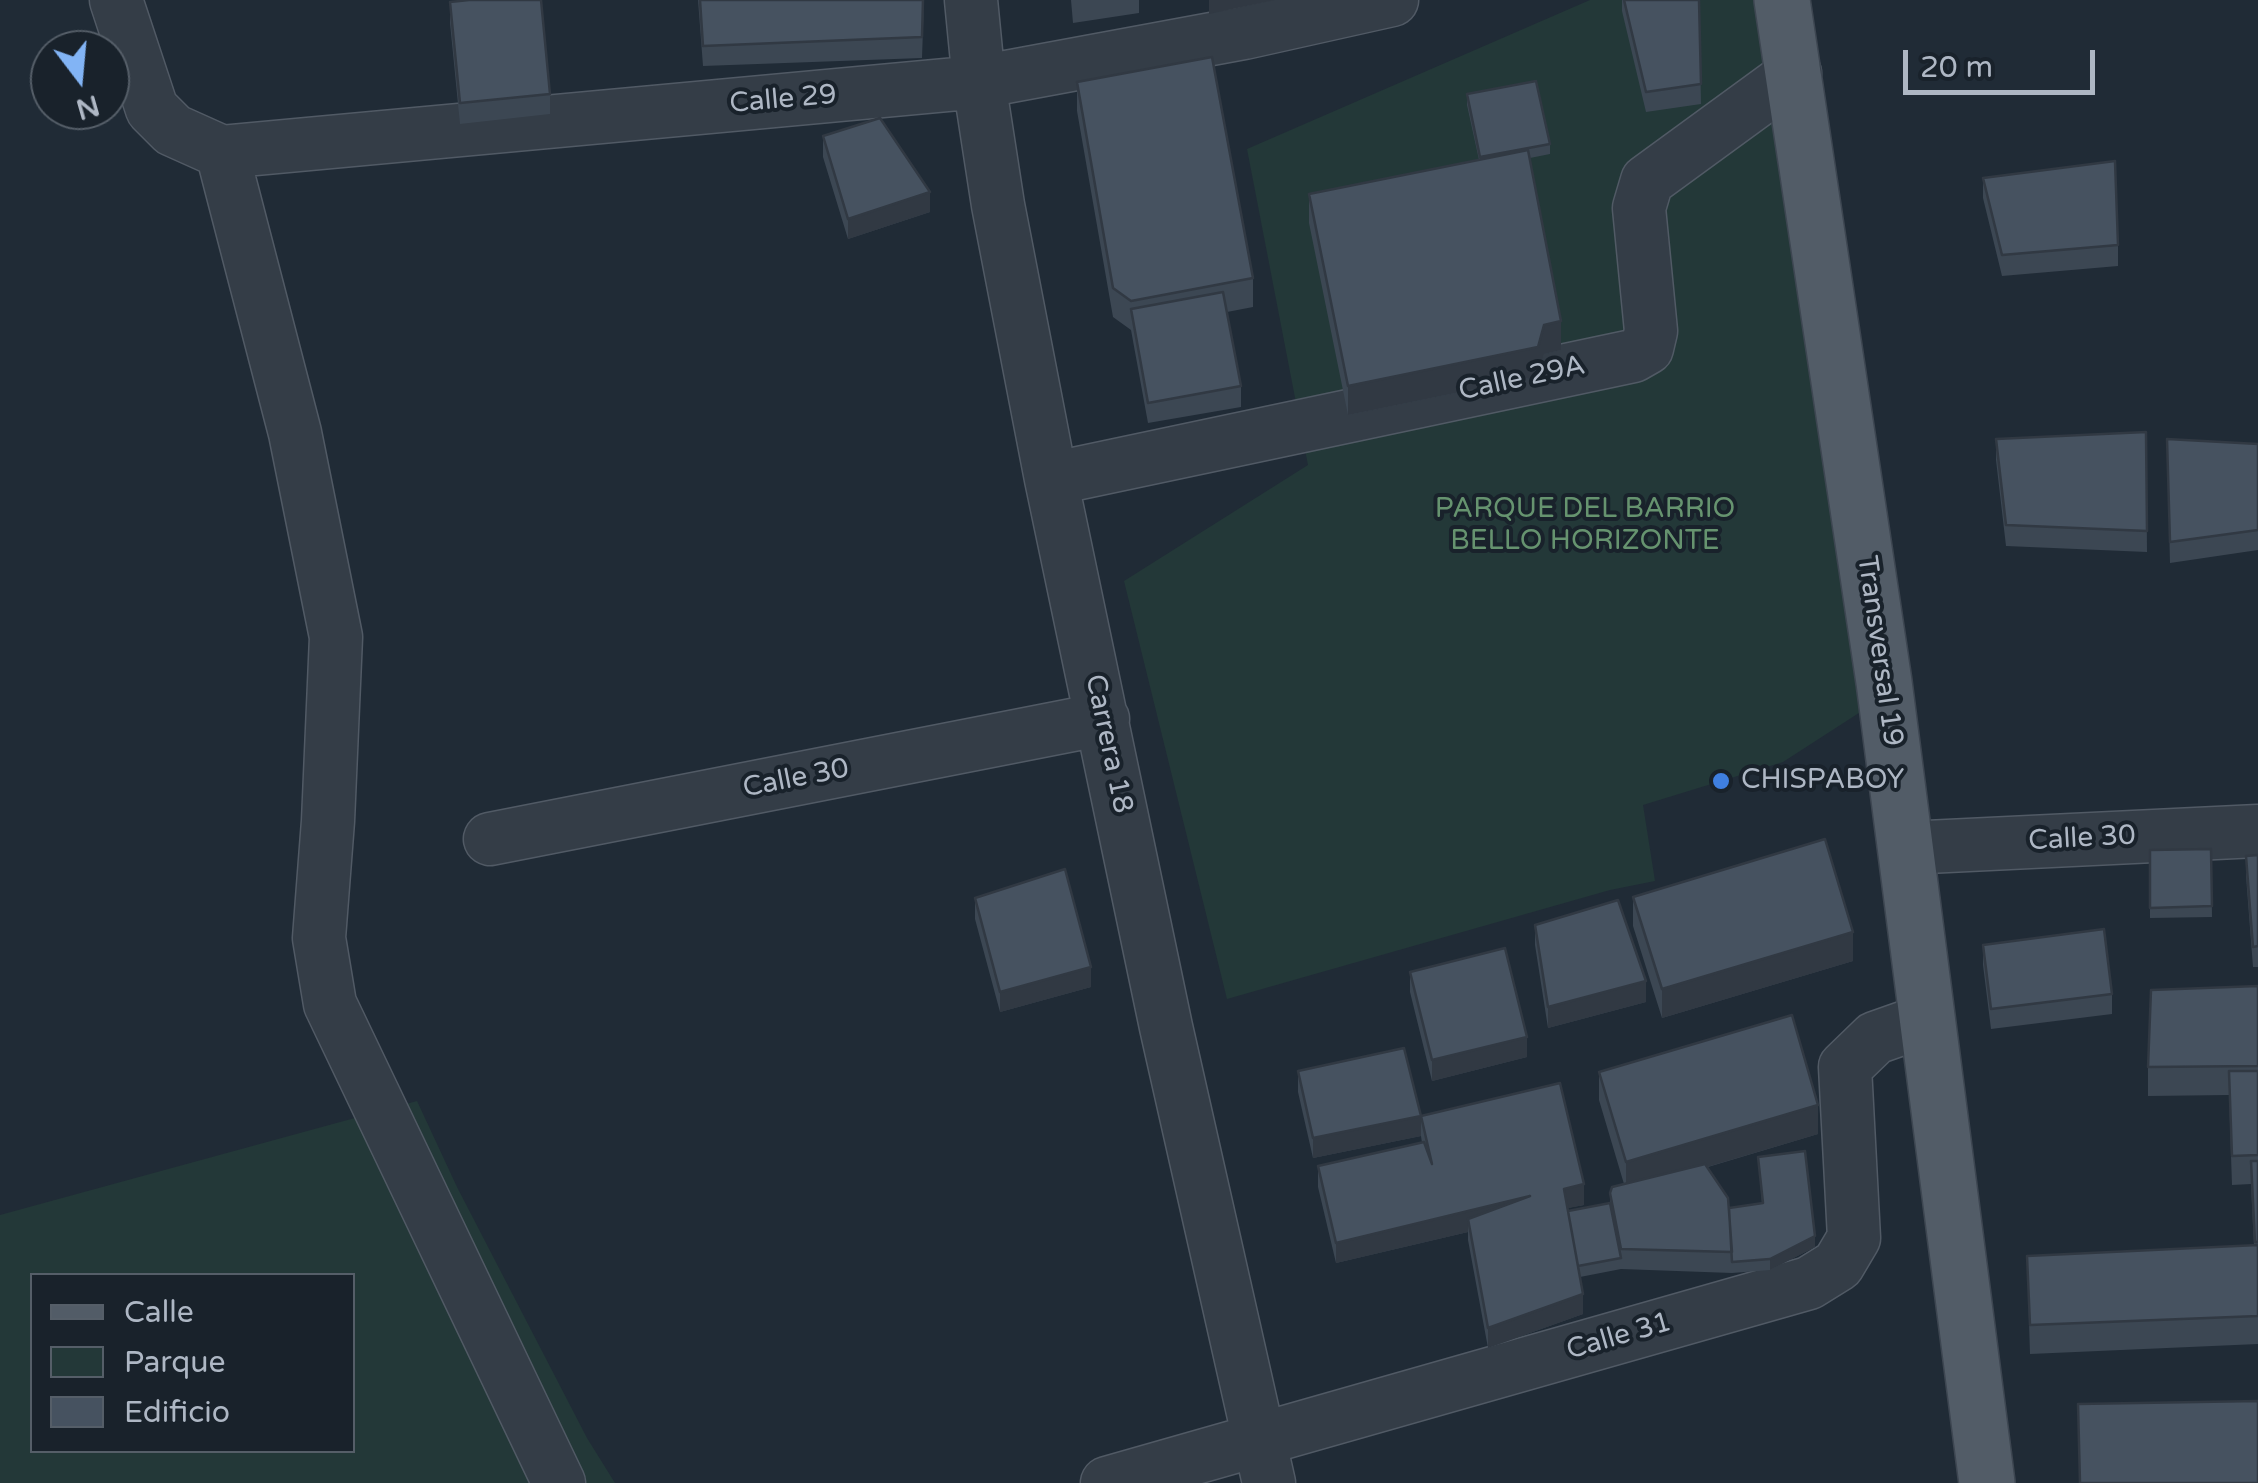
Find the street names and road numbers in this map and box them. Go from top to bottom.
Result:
street label: Calle 29 [728,79,838,121]
street label: Calle 29A [1456,349,1588,409]
street label: Transversal 19 [1849,554,1909,748]
street label: Carrera 18 [1077,672,1139,816]
street label: Calle 30 [740,752,852,806]
street label: Calle 30 [2027,819,2137,859]
street label: Calle 31 [1563,1306,1675,1368]

